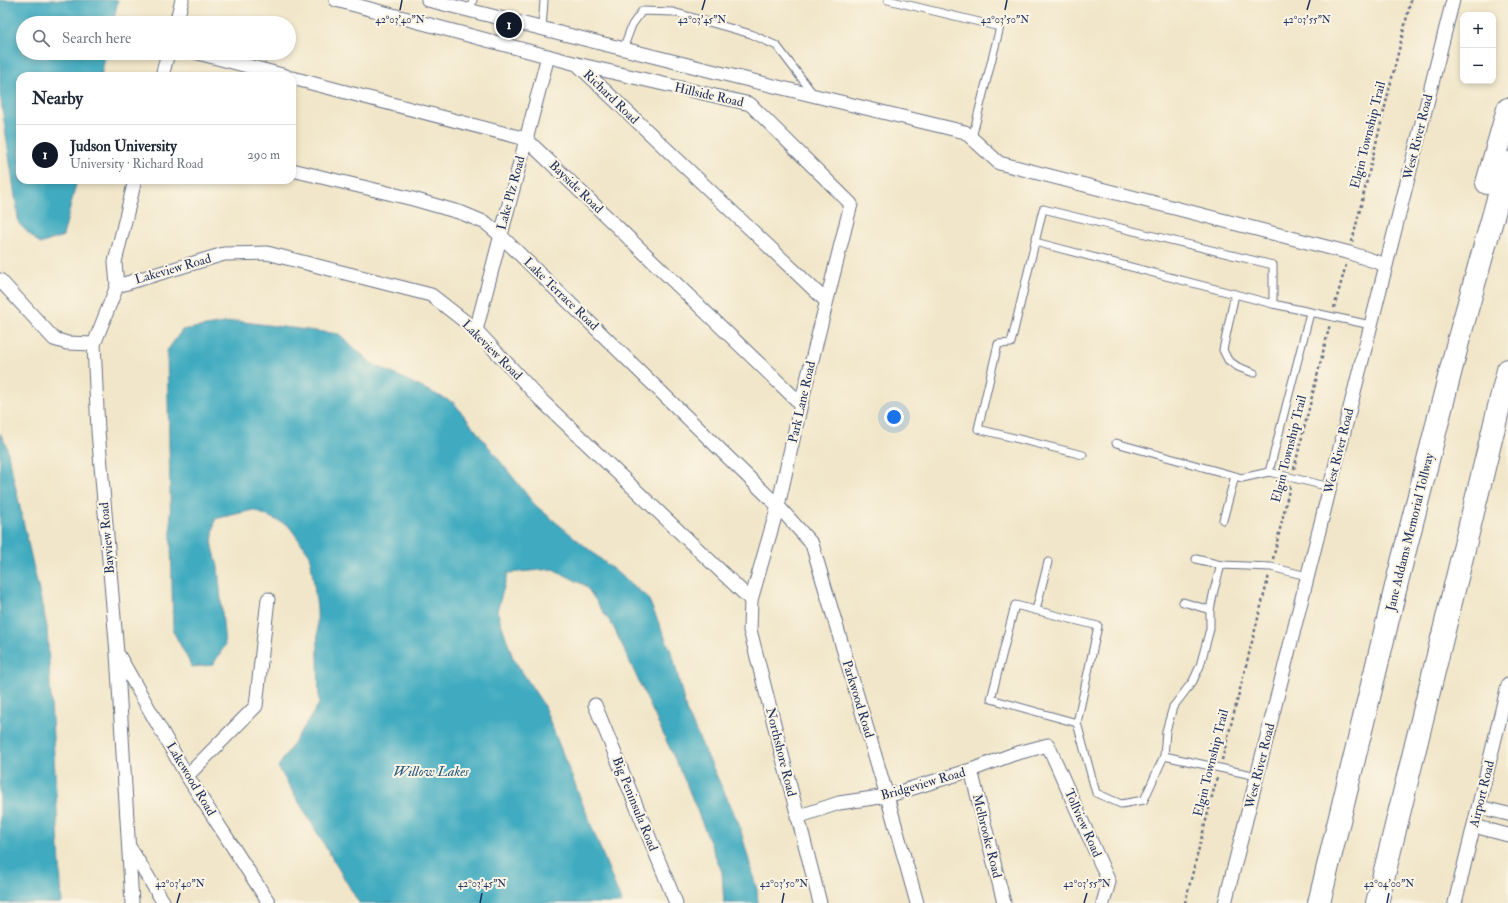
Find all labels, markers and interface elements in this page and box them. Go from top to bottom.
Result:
pin: 1 [496,10,522,40]
map controls [1460,12,1496,84]
button: + [1460,12,1496,48]
text: 42°03'40"N [375,14,425,26]
text: 42°03'45"N [678,14,726,26]
text: 42°03'50"N [981,14,1029,26]
text: 42°03'55"N [1283,14,1331,26]
search box [16,16,296,60]
icon: search [30,27,52,49]
text: Search here [62,29,131,48]
button: − [1460,48,1496,84]
street label: Richard Road [580,67,643,128]
street label: Hillside Road [673,79,746,111]
street label: Elgin Township Trail [1347,79,1390,191]
text: Nearby [32,88,83,109]
street label: West River Road [1399,92,1436,182]
text: Judson University [70,137,177,156]
text: 1 [43,147,47,163]
text: 290 m [247,147,280,163]
street label: Lake Plz Road [493,154,529,232]
text: University · Richard Road [70,156,203,172]
street label: Bayside Road [545,157,607,218]
street label: Lakeview Road [133,250,214,288]
street label: Lake Terrace Road [520,254,602,334]
street label: Lakeview Road [459,317,526,384]
street label: Park Lane Road [785,359,819,444]
street label: Elgin Township Trail [1268,393,1311,505]
street label: West River Road [1320,406,1357,496]
your location [884,407,904,427]
street label: Jane Addams Memorial Tollway [1382,451,1438,614]
street label: Bayview Road [96,501,119,574]
street label: Parkwood Road [839,658,878,740]
street label: Northshore Road [762,706,800,799]
street label: Elgin Township Trail [1190,707,1233,819]
street label: West River Road [1241,721,1278,811]
street label: Lakewood Road [163,739,220,819]
street label: Big Peninsula Road [609,754,661,854]
street label: Airport Road [1466,758,1499,830]
water label: Willow Lakes [393,763,470,780]
street label: Bridgeview Road [879,764,968,804]
street label: Tollview Road [1061,786,1105,860]
street label: Melbrooke Road [969,792,1005,880]
text: 42°03'40"N [155,878,205,890]
text: 42°03'45"N [458,878,506,890]
text: 42°03'50"N [760,878,808,890]
text: 42°03'55"N [1063,878,1111,890]
text: 42°04'00"N [1364,878,1414,890]

